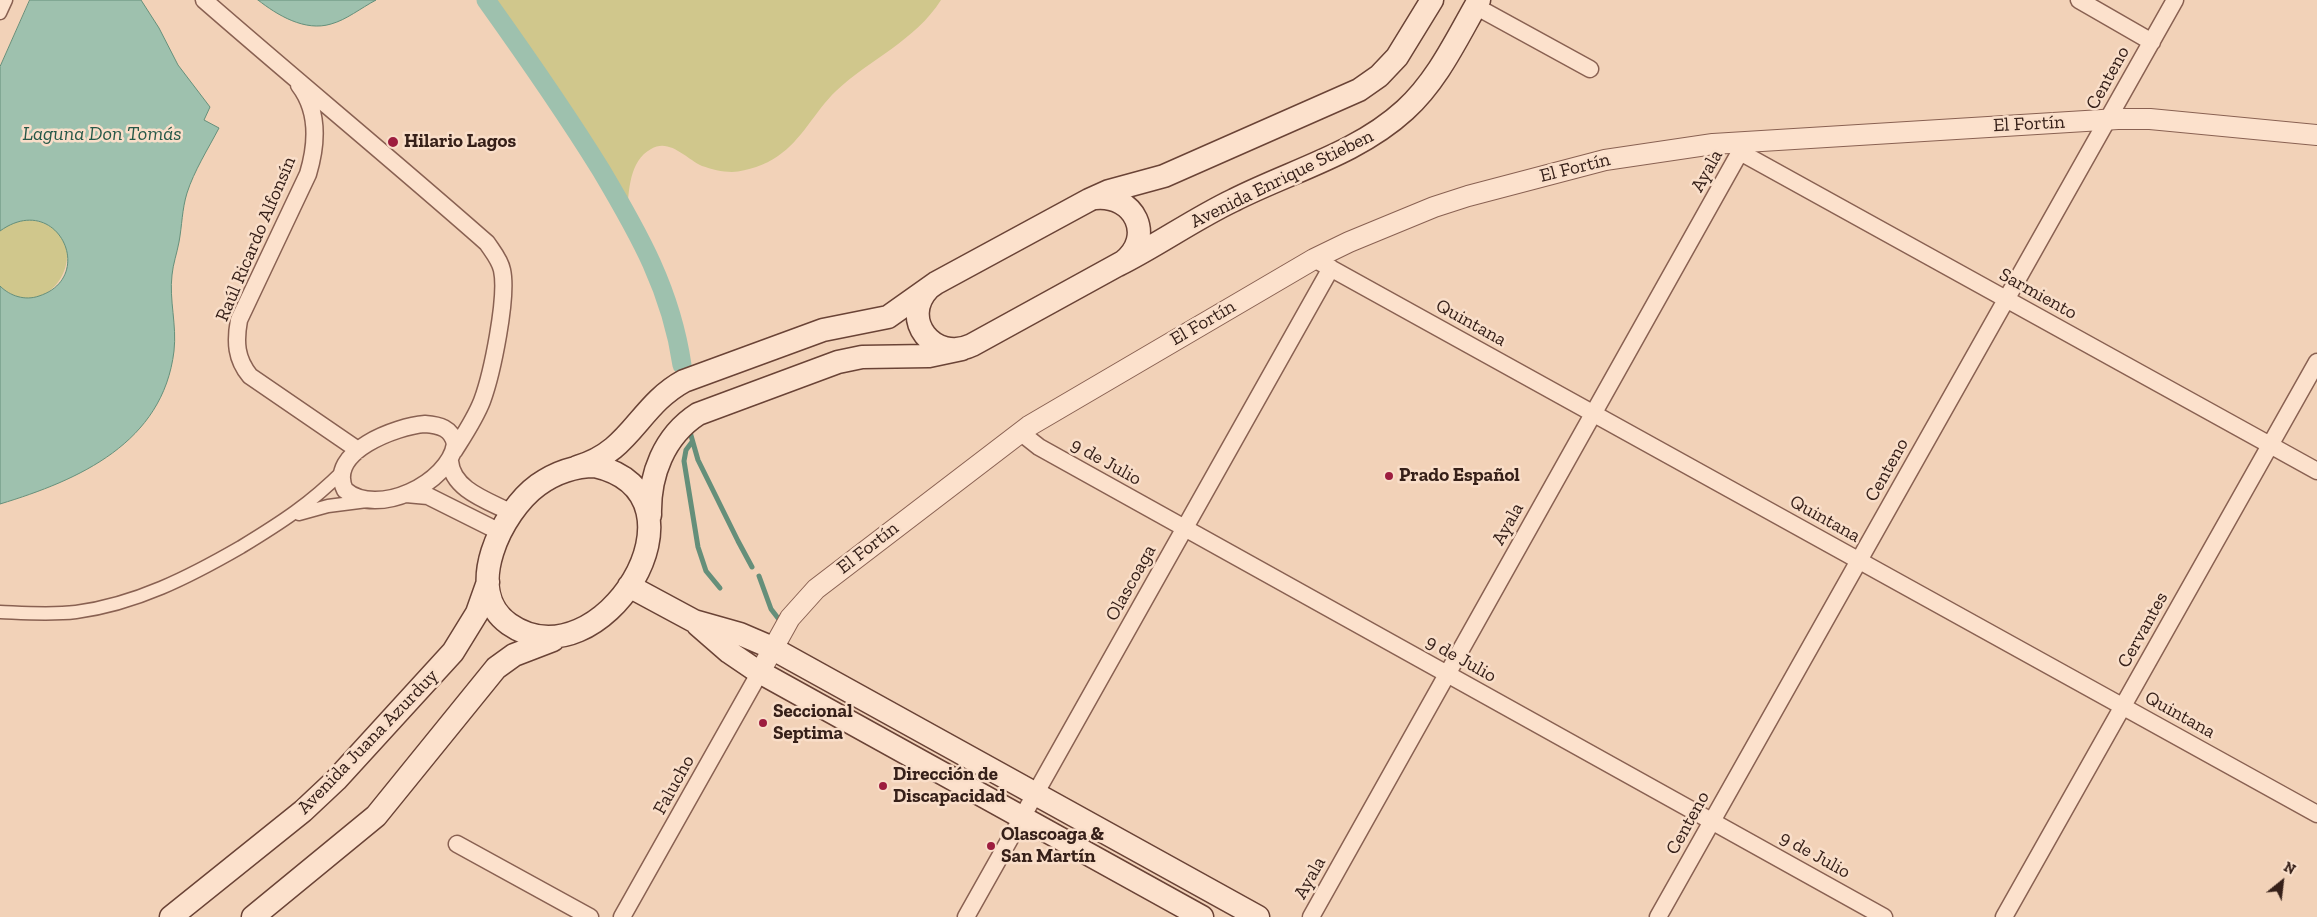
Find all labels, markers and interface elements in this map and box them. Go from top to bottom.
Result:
street label: Centeno [2081,42,2135,114]
street label: El Fortín [1993,111,2065,137]
water label: Laguna Don Tomás [22,122,182,146]
street label: Avenida Enrique Stieben [1187,125,1377,233]
place label: Hilario Lagos [404,131,516,153]
marker: Hilario Lagos [386,135,400,149]
street label: Ayala [1686,146,1728,196]
street label: El Fortín [1537,148,1613,188]
street label: Raúl Ricardo Alfonsín [211,153,301,325]
street label: Sarmiento [1995,263,2081,325]
street label: Quintana [1432,294,1510,352]
street label: El Fortín [1166,295,1240,351]
street label: 9 de Julio [1067,433,1145,491]
street label: Centeno [1860,434,1914,506]
place label: Prado Español [1399,465,1520,487]
marker: Prado Español [1383,470,1395,482]
street label: Quintana [1786,490,1864,548]
street label: Ayala [1487,499,1529,549]
street label: El Fortín [833,517,903,579]
street label: Olascoaga [1101,541,1161,625]
street label: Cervantes [2113,588,2173,672]
street label: 9 de Julio [1422,630,1500,688]
street label: Avenida Juana Azurduy [293,665,443,819]
street label: Quintana [2141,686,2219,744]
place label: Seccional Septima [773,701,853,745]
marker: Seccional Septima [757,717,769,729]
street label: Falucho [648,751,700,819]
place label: Dirección de Discapacidad [893,764,1006,808]
marker: Dirección de Discapacidad [877,780,889,792]
street label: Centeno [1661,787,1715,859]
place label: Olascoaga & San Martín [1001,824,1104,868]
street label: 9 de Julio [1776,826,1854,884]
marker: Olascoaga & San Martín [985,840,997,852]
street label: Ayala [1289,853,1331,903]
north arrow [2257,857,2307,907]
text: N [2281,858,2298,878]

